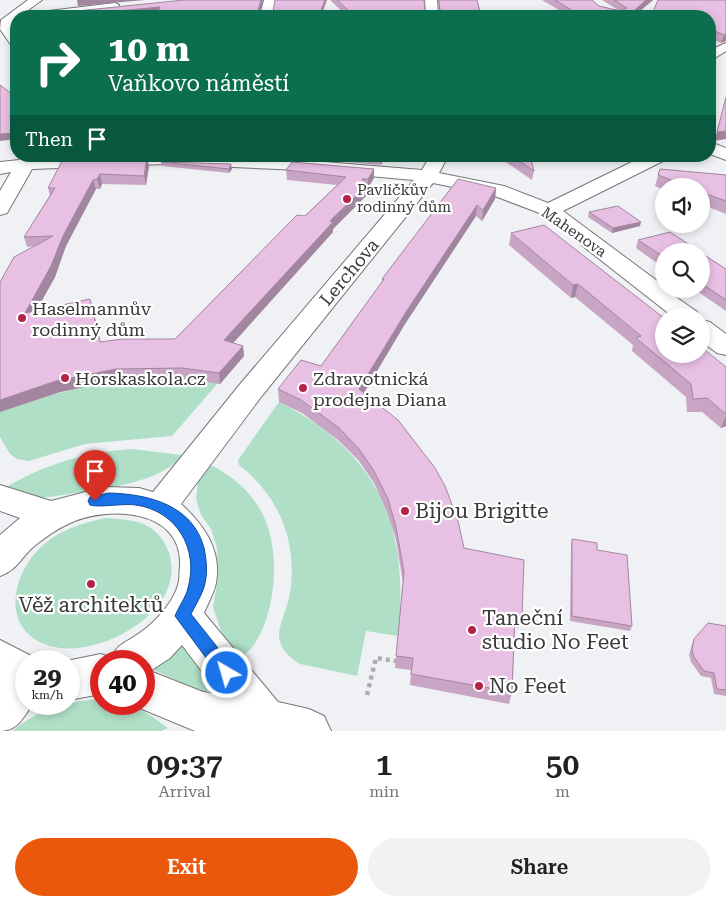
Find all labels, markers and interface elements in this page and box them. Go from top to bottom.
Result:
text: 10 m [108,29,190,70]
icon: right [25,30,90,95]
text: Vaňkovo náměstí [108,71,289,96]
icon: arrive [83,125,111,153]
text: Then [25,128,73,151]
map controls [655,178,710,363]
button: sound [655,178,710,233]
place label: Pavlíčkův rodinný dům [357,181,451,216]
marker: Pavlíčkův rodinný dům [341,193,353,205]
street label: Mahenova [538,203,610,261]
street label: Lerchova [315,234,383,310]
button: search [655,243,710,298]
place label: Haselmannův rodinný dům [32,298,152,340]
button: layers [655,308,710,363]
marker: Haselmannův rodinný dům [16,312,28,324]
place label: Horskaskola.cz [75,368,206,389]
place label: Zdravotnická prodejna Diana [313,368,447,410]
marker: Horskaskola.cz [59,372,71,384]
marker: Zdravotnická prodejna Diana [297,382,309,394]
pin [74,450,116,501]
icon: arrive [81,457,109,485]
place label: Bijou Brigitte [415,499,549,523]
marker: Bijou Brigitte [399,505,411,517]
marker: Věž architektů [85,578,97,590]
place label: Věž architektů [18,593,164,617]
place label: Taneční studio No Feet [482,606,629,654]
marker: Taneční studio No Feet [466,624,478,636]
position arrow [200,646,252,698]
speed limit sign: 40 [90,650,155,715]
text: 29 [33,662,62,691]
place label: No Feet [489,674,567,698]
marker: No Feet [473,680,485,692]
text: km/h [31,688,64,702]
text: 09:37 [147,747,223,782]
text: 1 [376,747,393,782]
text: 50 [546,747,579,782]
text: Arrival [159,782,211,801]
text: min [369,782,399,801]
text: m [555,782,570,801]
button: Exit [15,838,358,896]
button: Share [368,838,711,896]

